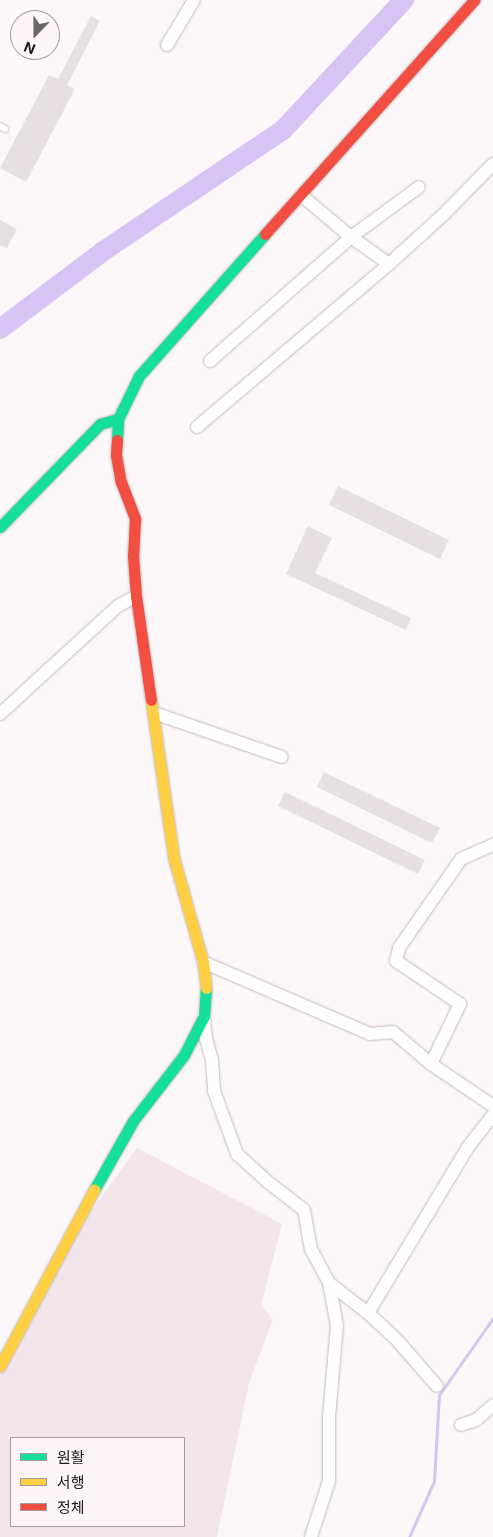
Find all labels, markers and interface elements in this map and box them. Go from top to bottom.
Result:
north arrow [10,10,60,60]
text: N [21,39,38,58]
legend [10,1437,185,1527]
text: 원활 [57,1448,85,1467]
text: 서행 [57,1473,85,1492]
text: 정체 [57,1498,85,1517]

